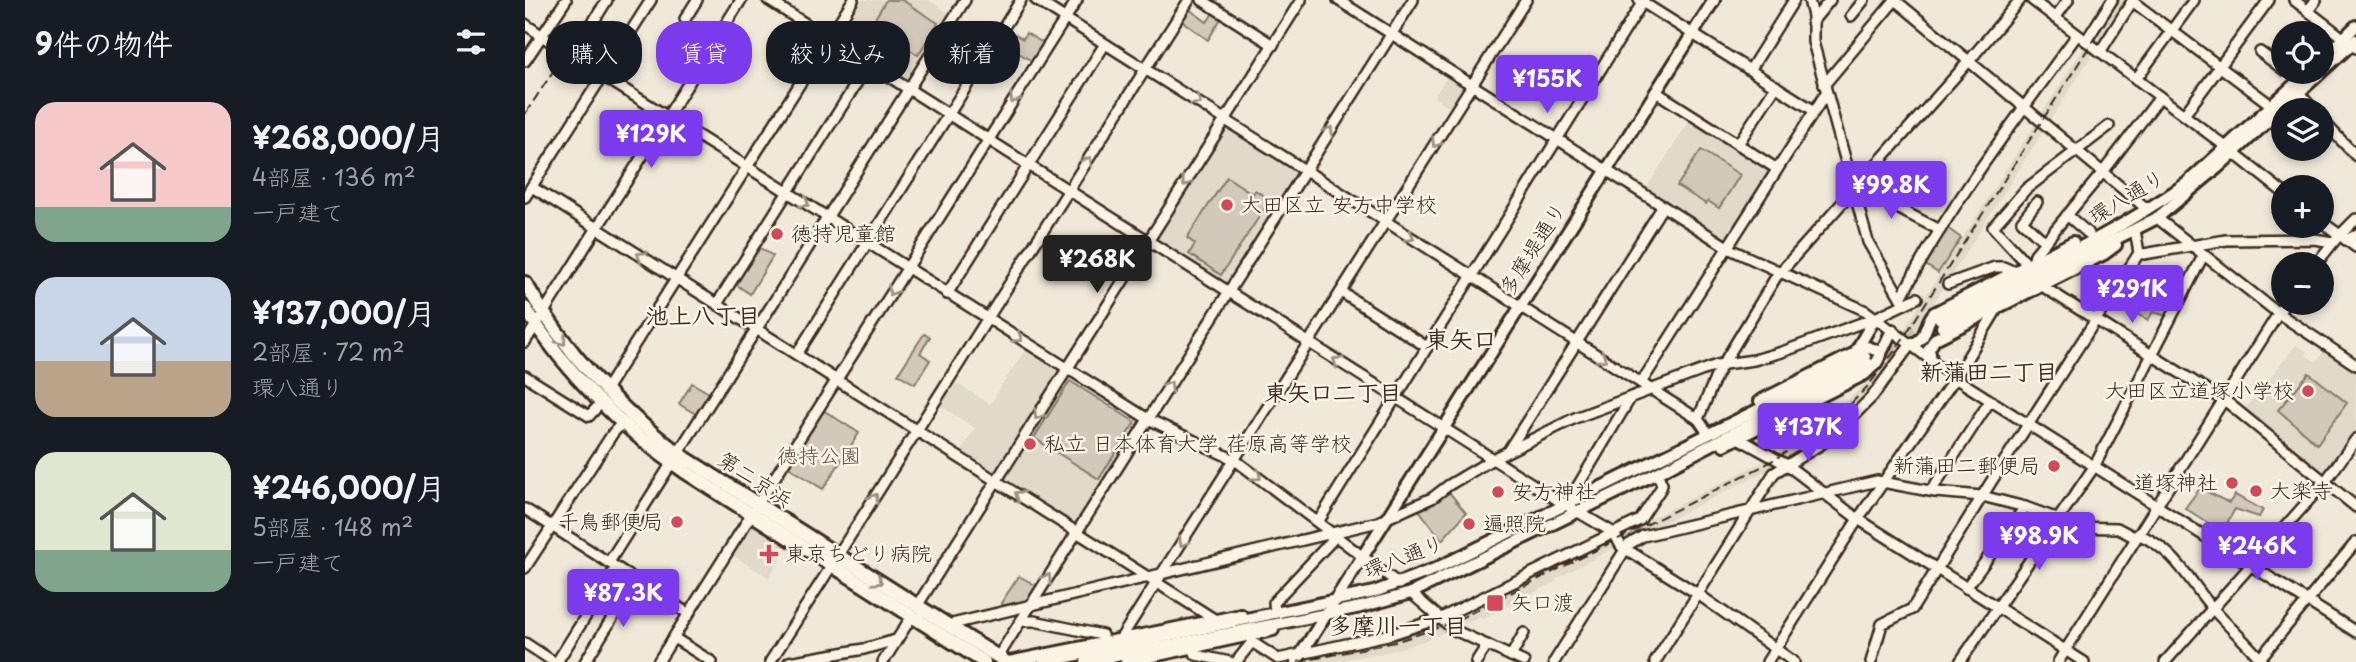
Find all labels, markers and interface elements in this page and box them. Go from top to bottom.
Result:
text: 9件の物件 [35,20,173,65]
chip: 購入 [546,21,642,84]
chip: 賃貸 [656,21,752,84]
chip: 絞り込み [766,21,910,84]
chip: 新着 [924,21,1020,84]
map controls [2271,21,2334,315]
button: locate [2271,21,2334,84]
icon: filters [452,23,490,61]
pin: ¥155K [1498,55,1596,115]
text: ¥155K [1512,60,1582,95]
one-way arrow [1010,91,1023,104]
one-way arrow [1190,93,1203,106]
button: layers [2271,98,2334,161]
pin: ¥129K [602,110,700,170]
text: ¥268,000/月 [252,114,445,159]
text: ¥129K [615,115,687,150]
one-way arrow [1321,126,1334,139]
icon: home [91,130,175,214]
one-way arrow [1431,135,1444,148]
one-way arrow [1079,155,1092,168]
text: 4部屋 · 136 m² [252,159,416,194]
street label: 環八通り [2082,160,2170,231]
pin: ¥99.8K [1834,162,1948,221]
text: ¥99.8K [1852,166,1930,201]
one-way arrow [1181,174,1194,187]
button: + [2271,175,2334,238]
place label: 大田区立 安方中学校 [1241,187,1437,219]
text: 一戸建て [252,194,344,229]
one-way arrow [798,195,811,208]
street label: 多摩堤通り [1490,195,1573,301]
marker: 大田区立 安方中学校 [1219,197,1235,213]
place label: 徳持児童館 [791,216,896,248]
marker: 徳持児童館 [769,226,785,242]
one-way arrow [1402,228,1415,241]
pin: ¥268K [1048,236,1146,295]
text: ¥268K [1059,240,1135,275]
one-way arrow [635,251,648,264]
button: − [2271,252,2334,315]
pin: ¥291K [2083,266,2181,325]
text: ¥291K [2097,270,2167,305]
one-way arrow [888,284,901,297]
text: ¥137,000/月 [252,289,436,334]
district label: 池上八丁目 [646,297,761,332]
icon: home [91,305,175,389]
district label: 東矢口 [1425,320,1497,356]
one-way arrow [1011,330,1024,343]
one-way arrow [554,333,566,345]
text: 2部屋 · 72 m² [252,334,405,369]
one-way arrow [1595,350,1608,363]
district label: 新蒲田二丁目 [1920,353,2058,388]
one-way arrow [1332,356,1345,369]
text: 環八通り [252,369,344,404]
place label: 大田区立道塚小学校 [2105,373,2294,405]
district label: 東矢口二丁目 [1264,374,1402,409]
one-way arrow [1160,381,1173,394]
marker: 大田区立道塚小学校 [2300,383,2316,399]
pin: ¥137K [1759,404,1857,463]
one-way arrow [1033,408,1046,421]
text: ¥137K [1774,408,1842,443]
place label: 私立 日本体育大学 荏原高等学校 [1044,426,1352,458]
marker: 私立 日本体育大学 荏原高等学校 [1022,436,1038,452]
park label: 徳持公園 [777,438,861,470]
street label: 第二京浜 [712,442,800,515]
place label: 新蒲田二郵便局 [1893,448,2040,480]
marker: 新蒲田二郵便局 [2046,458,2062,474]
text: ¥246,000/月 [252,464,446,509]
place label: 道塚神社 [2134,465,2218,497]
one-way arrow [1249,468,1262,481]
place label: 大楽寺 [2270,473,2333,505]
place label: 安方神社 [1512,474,1596,506]
marker: 道塚神社 [2224,475,2240,491]
icon: home [91,480,175,564]
marker: 大楽寺 [2248,483,2264,499]
marker: 安方神社 [1490,484,1506,500]
one-way arrow [1014,491,1027,504]
one-way arrow [866,492,879,505]
place label: 千鳥郵便局 [558,504,663,536]
place label: 遍照院 [1483,506,1546,538]
text: 5部屋 · 148 m² [252,509,413,544]
pin: ¥98.9K [1982,512,2096,572]
marker: 千鳥郵便局 [669,514,685,530]
marker: 遍照院 [1461,516,1477,532]
text: ¥98.9K [1999,517,2079,552]
pin: ¥246K [2208,522,2306,582]
street label: 環八通り [1358,525,1448,585]
text: ¥246K [2217,527,2297,562]
one-way arrow [1178,534,1191,547]
place label: 東京ちどり病院 [785,536,932,568]
text: 一戸建て [252,544,344,579]
marker: 東京ちどり病院 [759,544,779,564]
pin: ¥87.3K [566,570,680,629]
one-way arrow [870,572,883,585]
one-way arrow [1039,573,1052,586]
text: ¥87.3K [583,574,663,609]
place label: 矢口渡 [1511,585,1574,617]
marker: 矢口渡 [1485,593,1505,613]
district label: 多摩川一丁目 [1329,607,1467,642]

